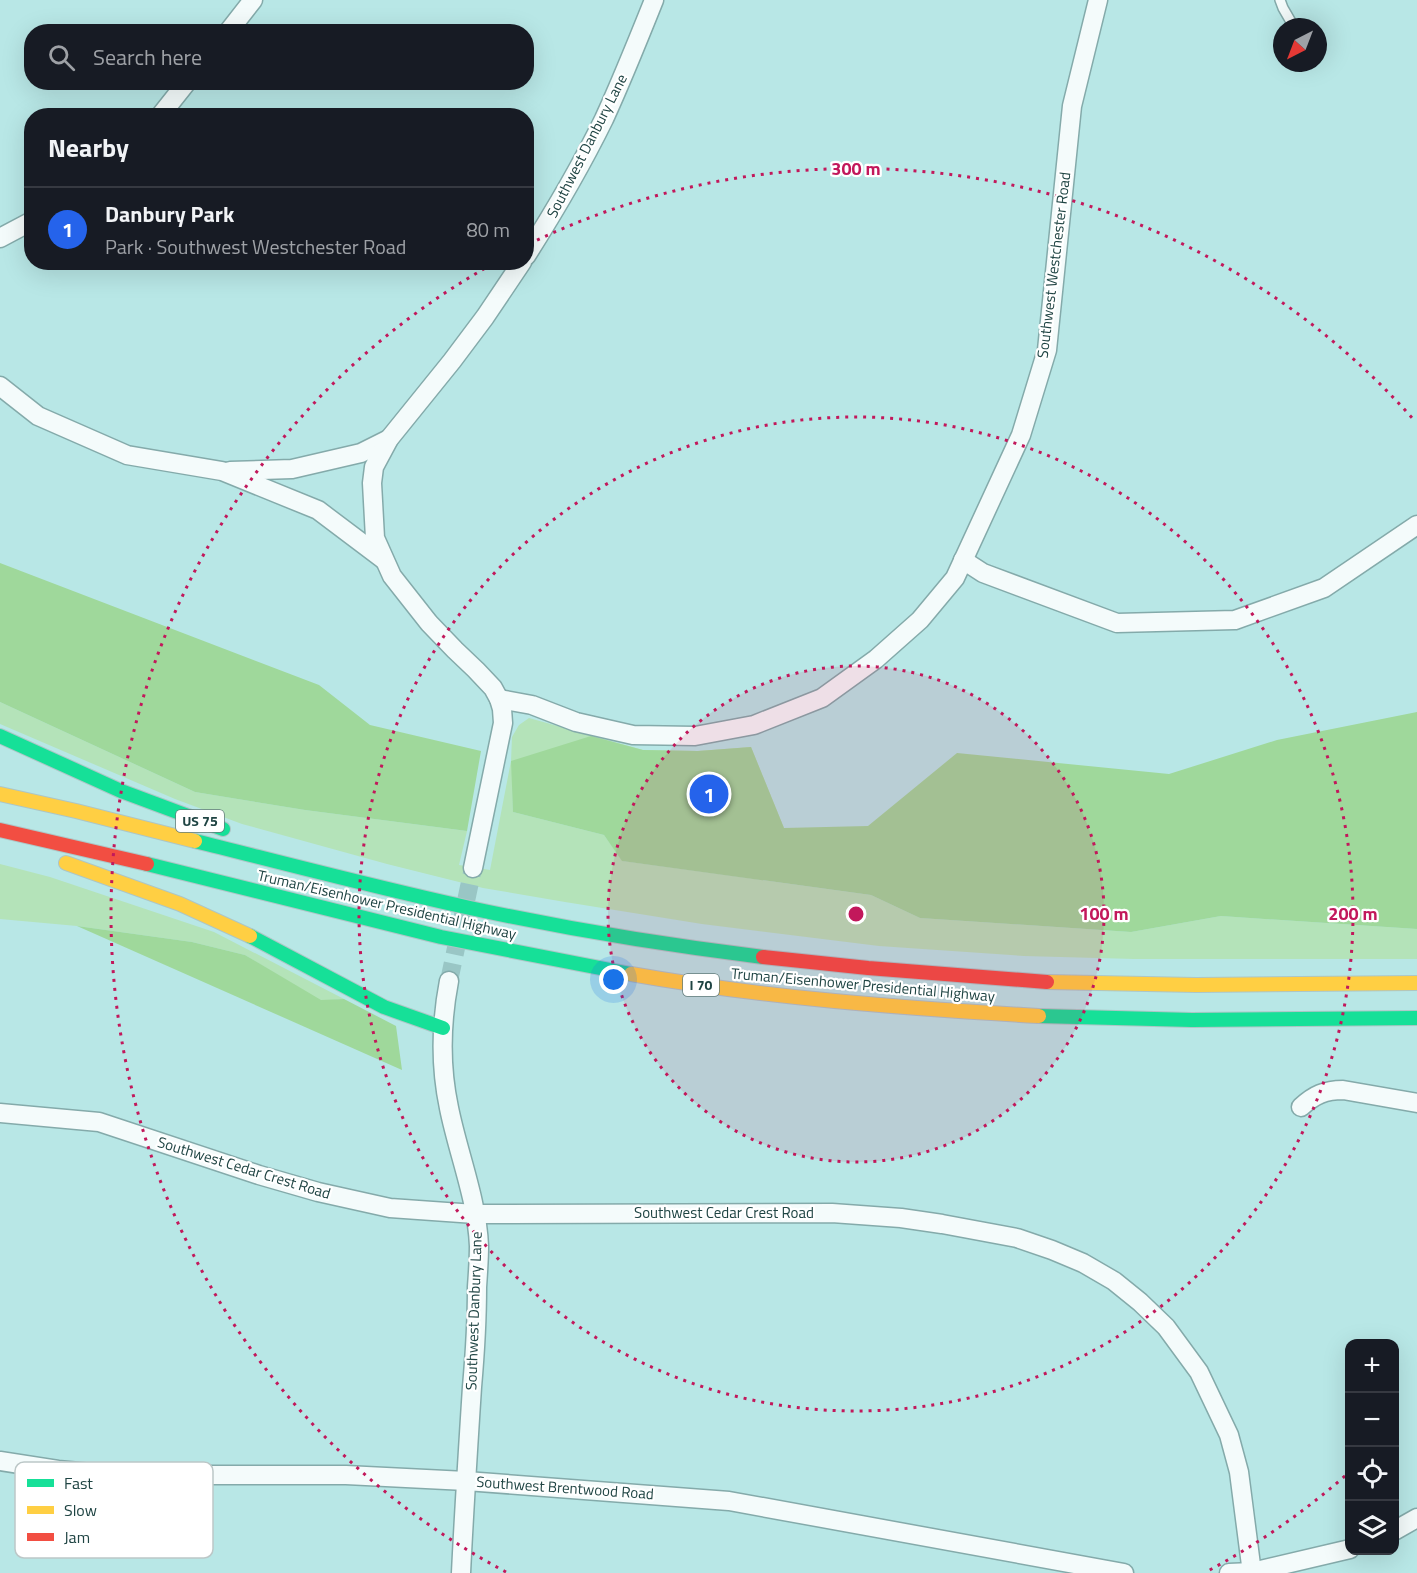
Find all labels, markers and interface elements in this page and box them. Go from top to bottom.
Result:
north arrow [1273,18,1327,72]
search box [24,24,534,90]
text: Search here [93,40,202,74]
icon: search [45,41,78,74]
street label: Southwest Danbury Lane [540,70,633,222]
text: Nearby [48,128,129,167]
text: 300 m [831,155,881,182]
street label: Southwest Westchester Road [1031,170,1076,359]
text: Danbury Park [105,197,234,231]
text: 1 [62,214,73,245]
text: 80 m [466,214,510,245]
text: Park · Southwest Westchester Road [105,231,406,262]
pin: 1 [690,772,728,816]
road number: US 75 [176,810,224,832]
street label: Truman/Eisenhower Presidential Highway [256,864,519,946]
text: 100 m [1079,900,1129,927]
text: 200 m [1328,900,1378,927]
centre of rings [846,904,866,924]
street label: Truman/Eisenhower Presidential Highway [730,962,996,1007]
your location [599,965,628,994]
road number: I 70 [683,974,719,996]
street label: Southwest Cedar Crest Road [155,1130,334,1205]
street label: Southwest Cedar Crest Road [634,1201,814,1224]
street label: Southwest Danbury Lane [459,1231,488,1391]
map controls [1345,1339,1399,1555]
button: + [1345,1339,1399,1393]
button: − [1345,1393,1399,1447]
button: locate [1345,1447,1399,1501]
legend [15,1462,213,1558]
street label: Southwest Brentwood Road [476,1470,655,1505]
text: Fast [64,1471,93,1495]
text: Slow [64,1498,97,1522]
button: layers [1345,1501,1399,1555]
text: Jam [64,1525,90,1549]

